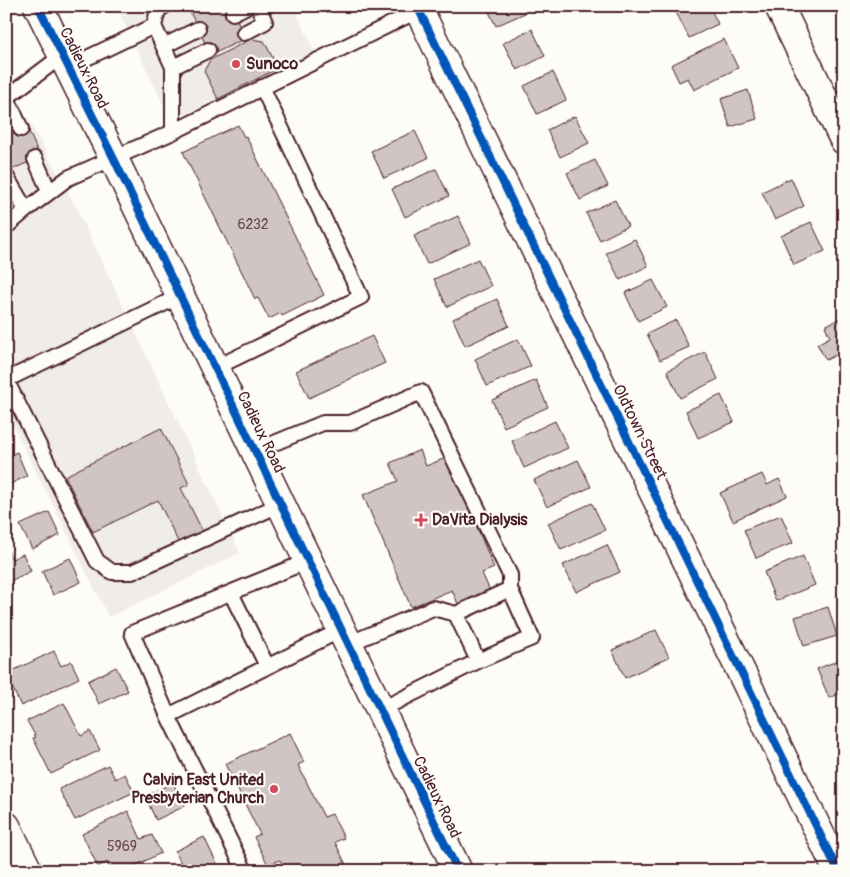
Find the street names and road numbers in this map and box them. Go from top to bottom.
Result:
street label: Cadieux Road [55,24,113,112]
street label: Oldtown Street [608,381,672,483]
street label: Cadieux Road [233,388,289,476]
street label: Cadieux Road [409,753,465,841]

